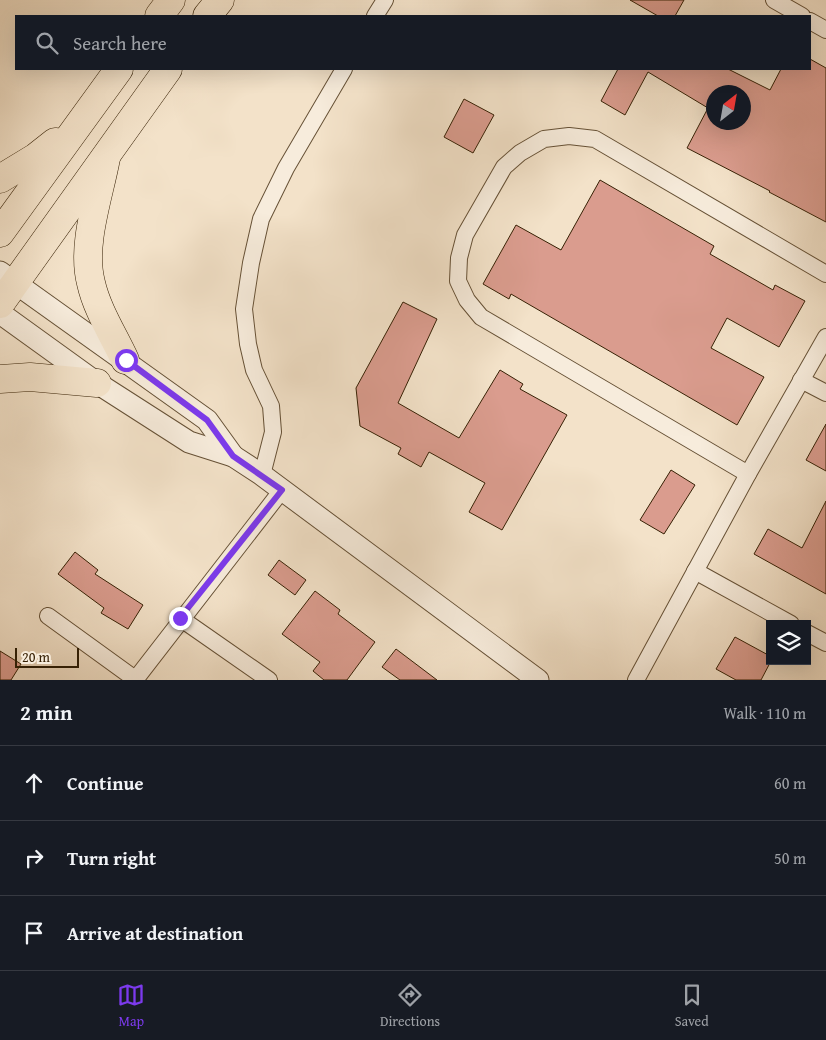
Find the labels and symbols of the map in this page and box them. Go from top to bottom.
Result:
north arrow [706,85,751,130]
route start [115,349,138,372]
route end [169,607,192,630]
scale bar [15,645,79,668]

